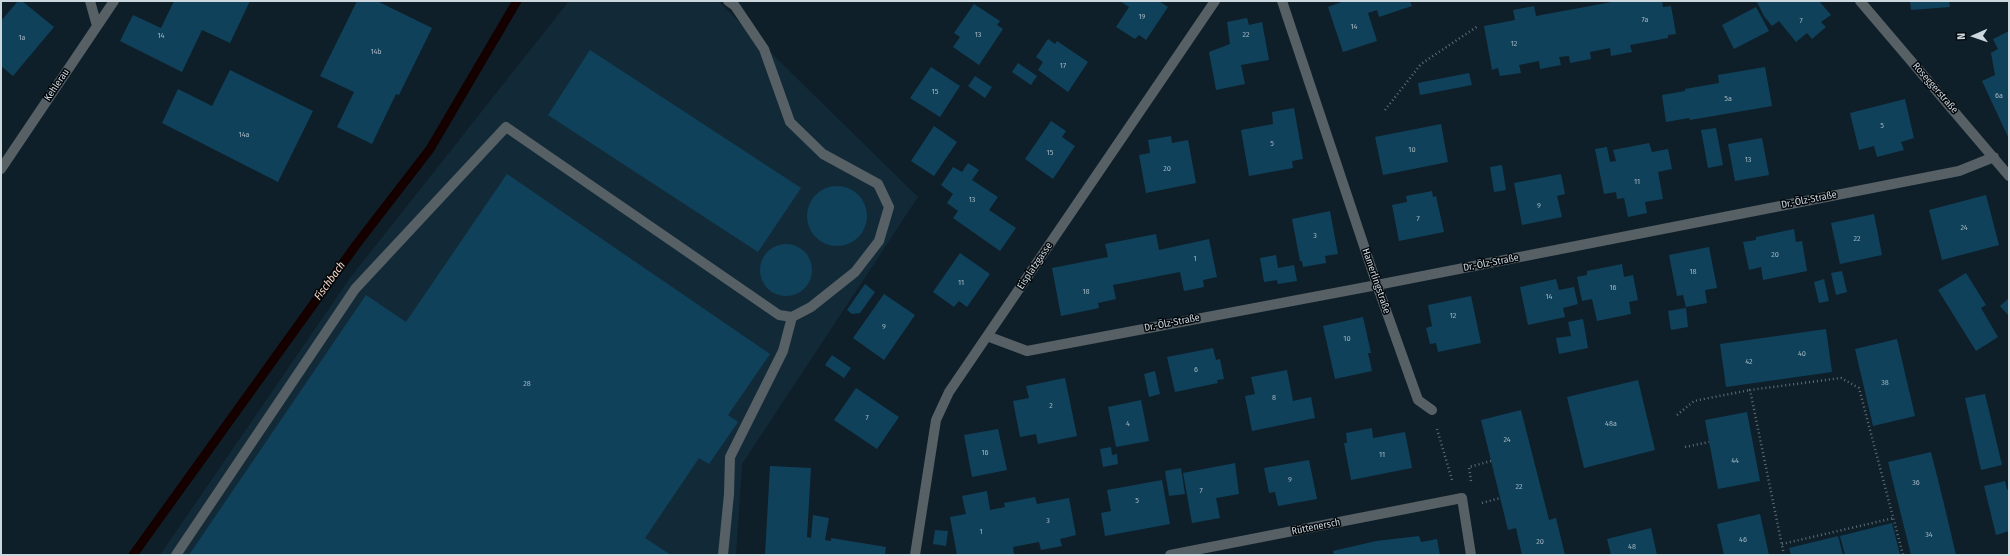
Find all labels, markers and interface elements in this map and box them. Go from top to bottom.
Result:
house number: 19 [1138,12,1146,22]
house number: 7a [1642,15,1648,25]
house number: 7 [1799,16,1803,26]
north arrow [1954,16,1994,56]
house number: 14 [1351,22,1357,32]
house number: 13 [975,30,981,40]
house number: 22 [1242,30,1250,40]
house number: 14 [158,31,164,41]
house number: 1a [18,33,26,43]
text: N [1955,33,1968,40]
house number: 12 [1511,39,1517,49]
house number: 14b [370,47,382,57]
street label: Roseggerstraße [1910,60,1960,116]
house number: 17 [1060,61,1066,71]
street label: Kehlerau [42,67,72,103]
house number: 15 [932,87,938,97]
house number: 6a [1995,91,2003,101]
house number: 5a [1724,94,1732,104]
house number: 5 [1880,121,1884,131]
house number: 14a [239,130,249,140]
house number: 5 [1270,139,1274,149]
house number: 10 [1408,145,1416,155]
house number: 15 [1047,148,1053,158]
house number: 13 [1745,155,1751,165]
house number: 20 [1163,164,1171,174]
house number: 11 [1634,177,1640,187]
street label: Dr.-Ölz-Straße [1780,189,1838,211]
house number: 13 [969,195,975,205]
house number: 9 [1537,201,1541,211]
house number: 7 [1416,214,1420,224]
house number: 24 [1960,223,1968,233]
house number: 3 [1313,231,1317,241]
house number: 22 [1853,234,1861,244]
street label: Eisplatzgasse [1015,240,1055,292]
street label: Hamerlingstraße [1359,247,1393,315]
house number: 20 [1771,250,1779,260]
street label: Dr.-Ölz-Straße [1462,252,1520,274]
house number: 1 [1193,254,1197,264]
water label: Fischbach [312,259,348,303]
house number: 18 [1689,267,1697,277]
house number: 11 [958,278,964,288]
house number: 16 [1609,283,1617,293]
house number: 18 [1082,287,1090,297]
house number: 14 [1546,292,1552,302]
house number: 12 [1450,311,1456,321]
street label: Dr.-Ölz-Straße [1143,312,1201,334]
house number: 9 [882,322,886,332]
house number: 10 [1343,334,1351,344]
house number: 40 [1798,349,1806,359]
house number: 42 [1745,357,1753,367]
house number: 6 [1194,365,1198,375]
house number: 38 [1881,378,1889,388]
house number: 28 [523,379,531,389]
house number: 8 [1272,393,1276,403]
house number: 2 [1049,401,1053,411]
house number: 7 [865,413,869,423]
house number: 4 [1126,419,1130,429]
house number: 48a [1605,419,1617,429]
house number: 24 [1503,435,1511,445]
house number: 16 [981,448,989,458]
house number: 11 [1379,450,1385,460]
house number: 44 [1731,456,1739,466]
house number: 9 [1288,475,1292,485]
house number: 36 [1912,478,1920,488]
house number: 22 [1515,482,1523,492]
house number: 7 [1199,486,1203,496]
house number: 5 [1135,496,1139,506]
house number: 3 [1046,516,1050,526]
street label: Rüttenersch [1291,516,1341,538]
house number: 1 [979,527,983,537]
house number: 34 [1925,530,1933,540]
house number: 46 [1739,535,1747,545]
house number: 20 [1536,537,1544,547]
house number: 48 [1628,542,1636,552]

